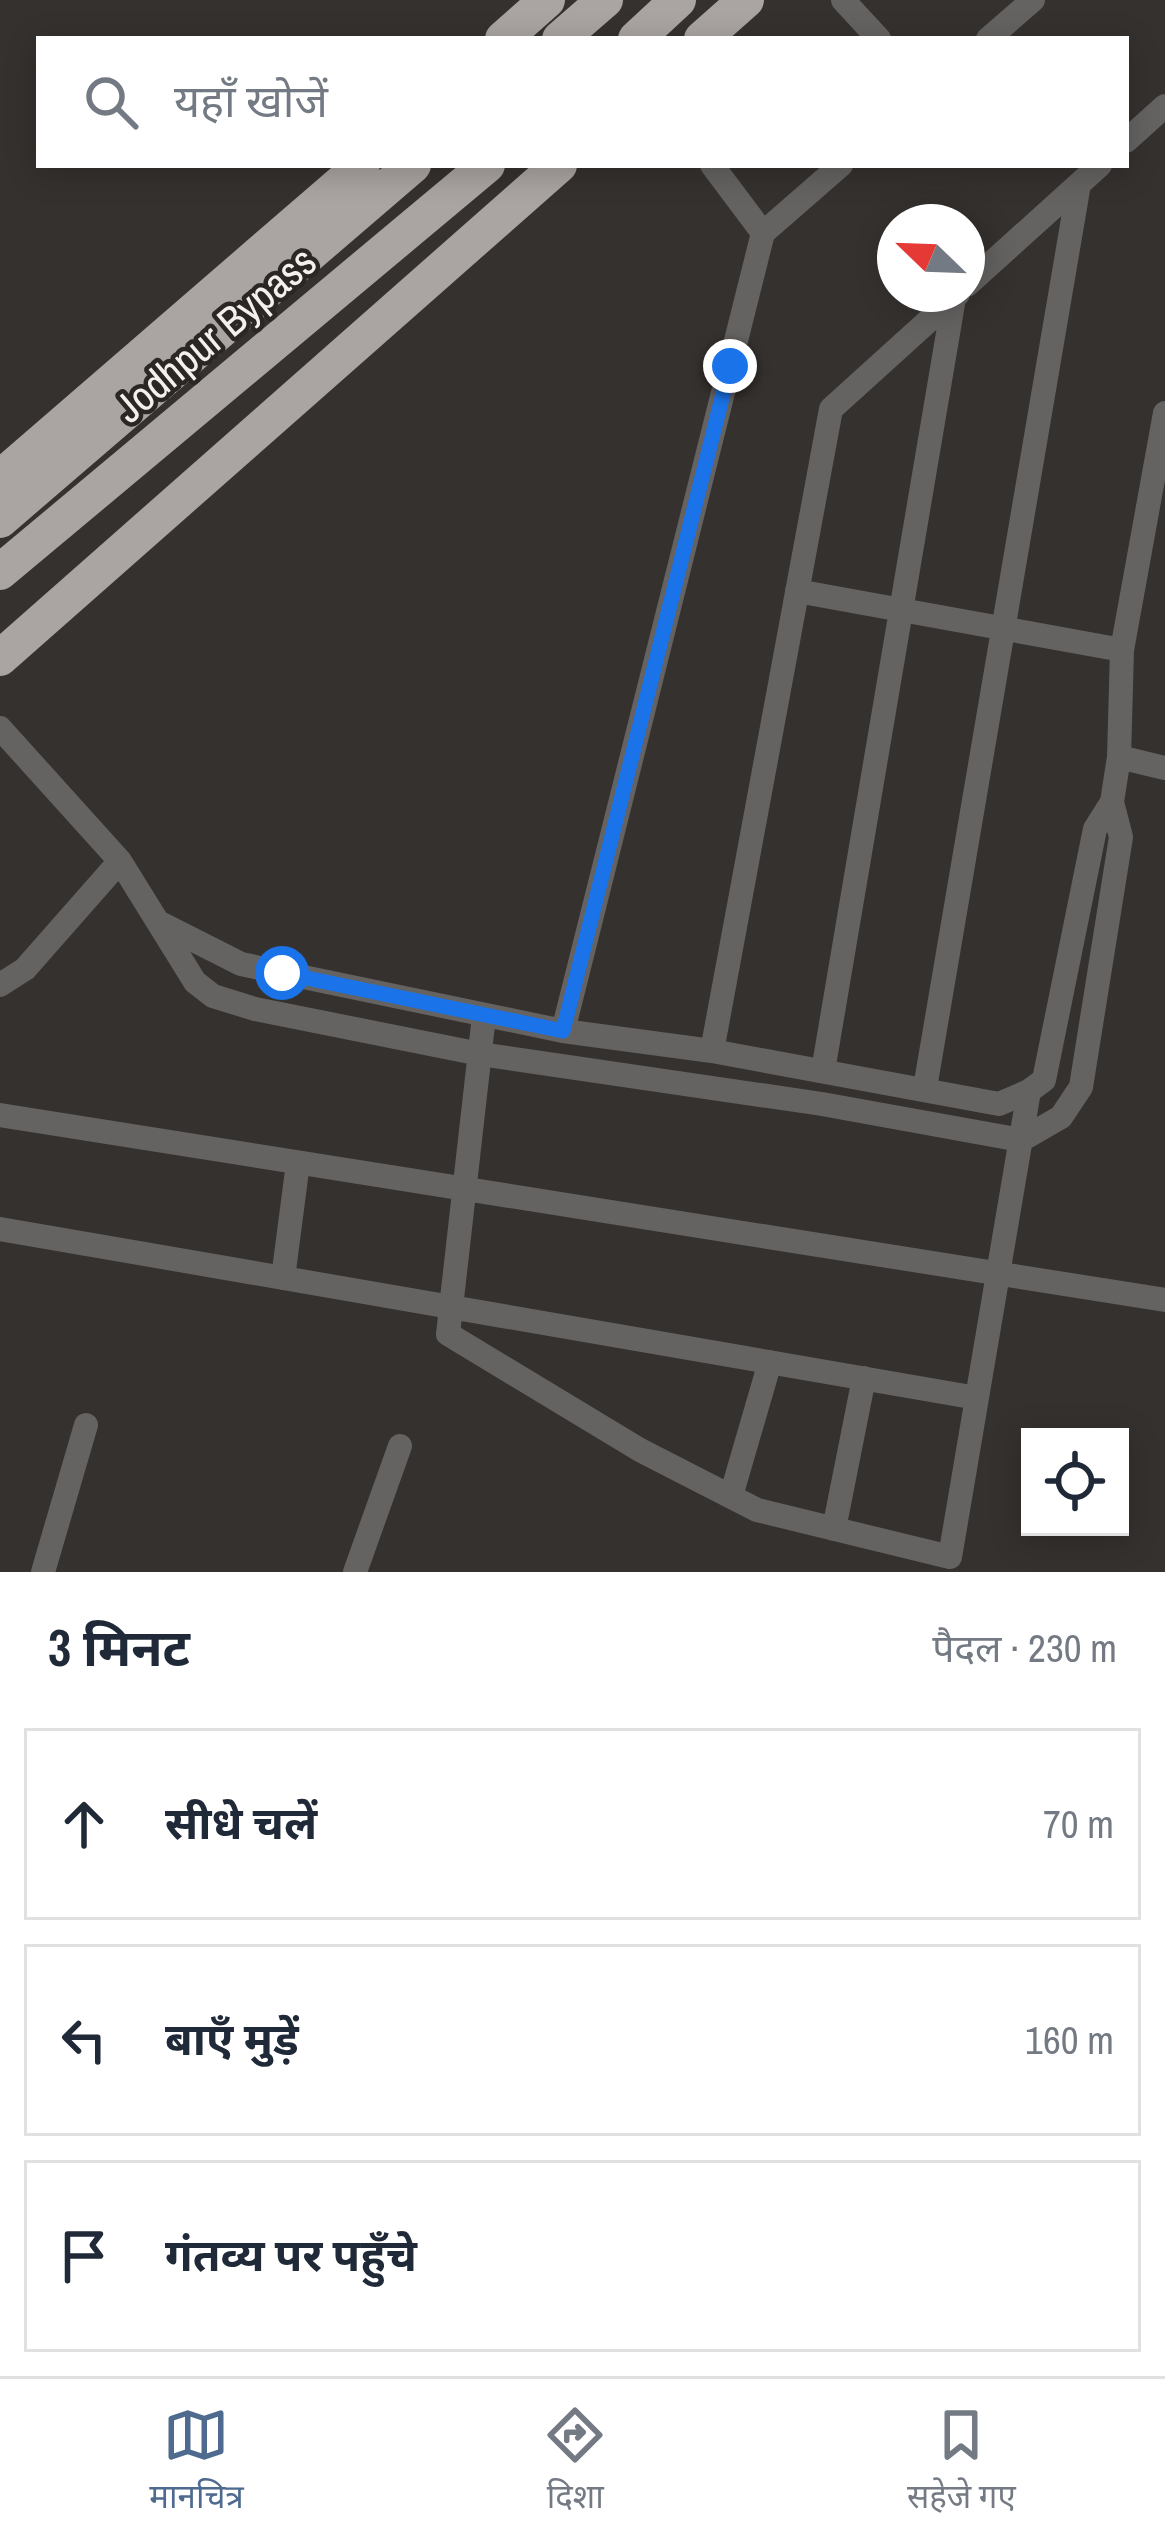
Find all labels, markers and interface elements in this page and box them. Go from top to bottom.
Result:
search box [36,36,1129,168]
icon: search [78,69,144,135]
text: यहाँ खोजें [174,70,328,131]
north arrow [877,204,985,312]
street label: Jodhpur Bypass [102,233,328,435]
route end [703,339,757,393]
route start [255,946,309,1000]
map controls [1021,1428,1129,1536]
button: locate [1021,1428,1129,1536]
text: 3 मिनट [48,1613,190,1682]
text: पैदल · 230 m [932,1622,1117,1674]
icon: ahead [51,1791,117,1857]
text: सीधे चलें [165,1792,317,1853]
text: 70 m [1043,1798,1114,1850]
icon: left [51,2007,117,2073]
text: बाएँ मुड़ें [165,2008,299,2069]
text: 160 m [1025,2014,1114,2066]
icon: arrive [51,2223,117,2289]
text: गंतव्य पर पहुँचे [165,2224,417,2285]
tab: मानचित्र [149,2402,244,2521]
tab: दिशा [542,2402,608,2521]
tab: सहेजे गए [907,2402,1016,2521]

